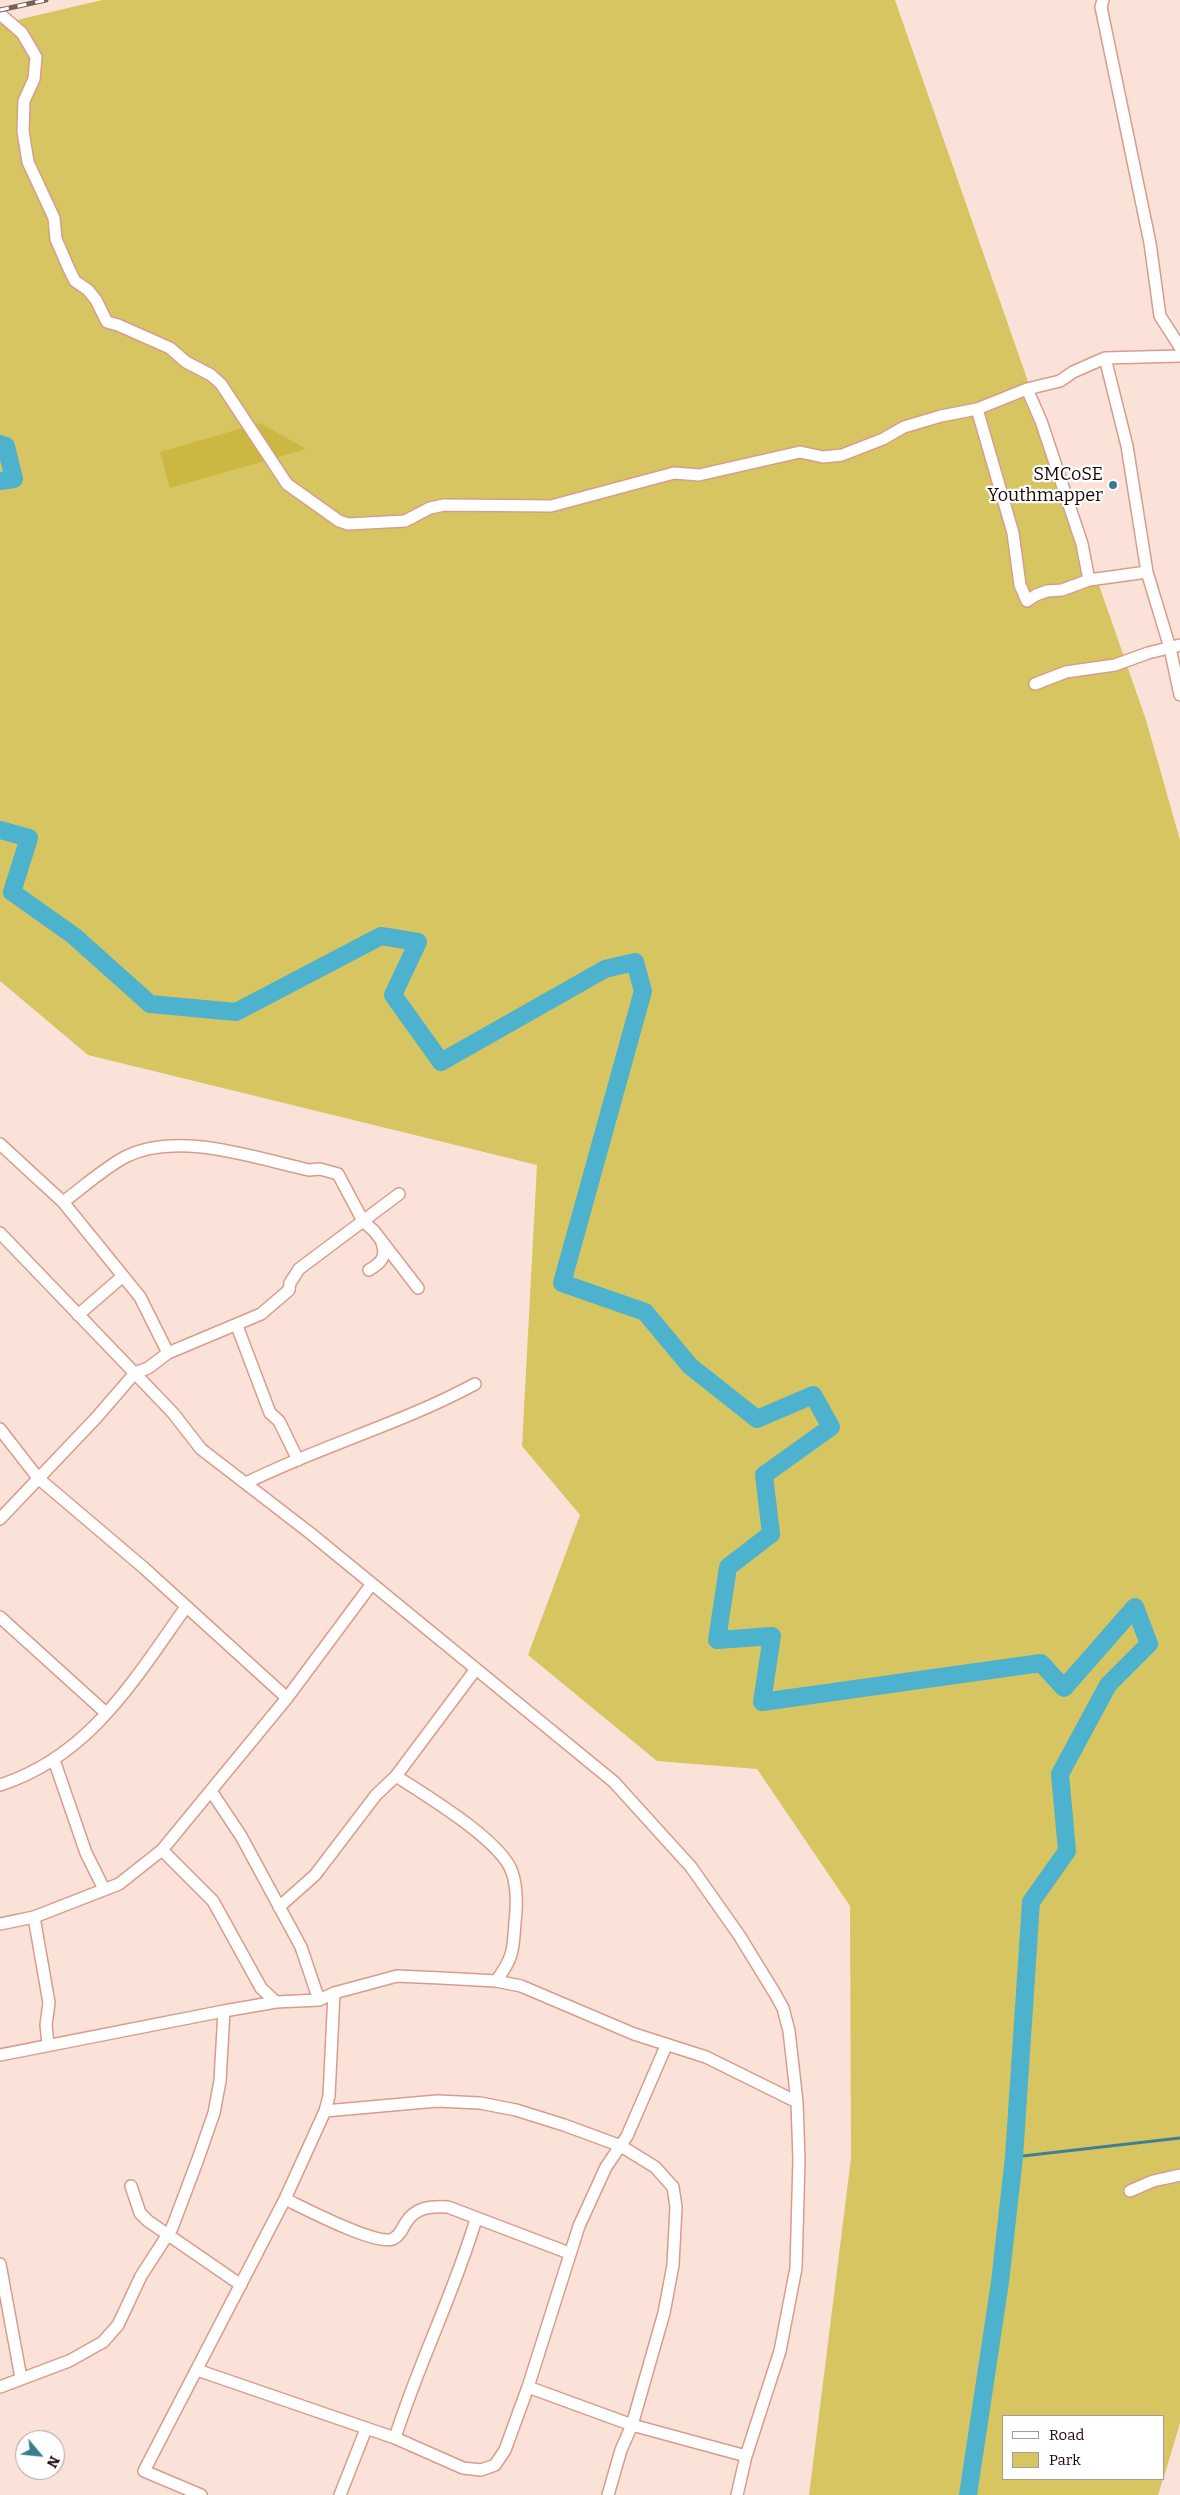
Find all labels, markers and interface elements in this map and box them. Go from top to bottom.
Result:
place label: SMCoSE Youthmapper [987,464,1103,506]
marker: SMCoSE Youthmapper [1107,479,1119,491]
legend [1002,2415,1165,2480]
text: Road [1049,2426,1084,2444]
north arrow [15,2430,65,2480]
text: Park [1049,2451,1081,2469]
text: N [43,2453,63,2471]

